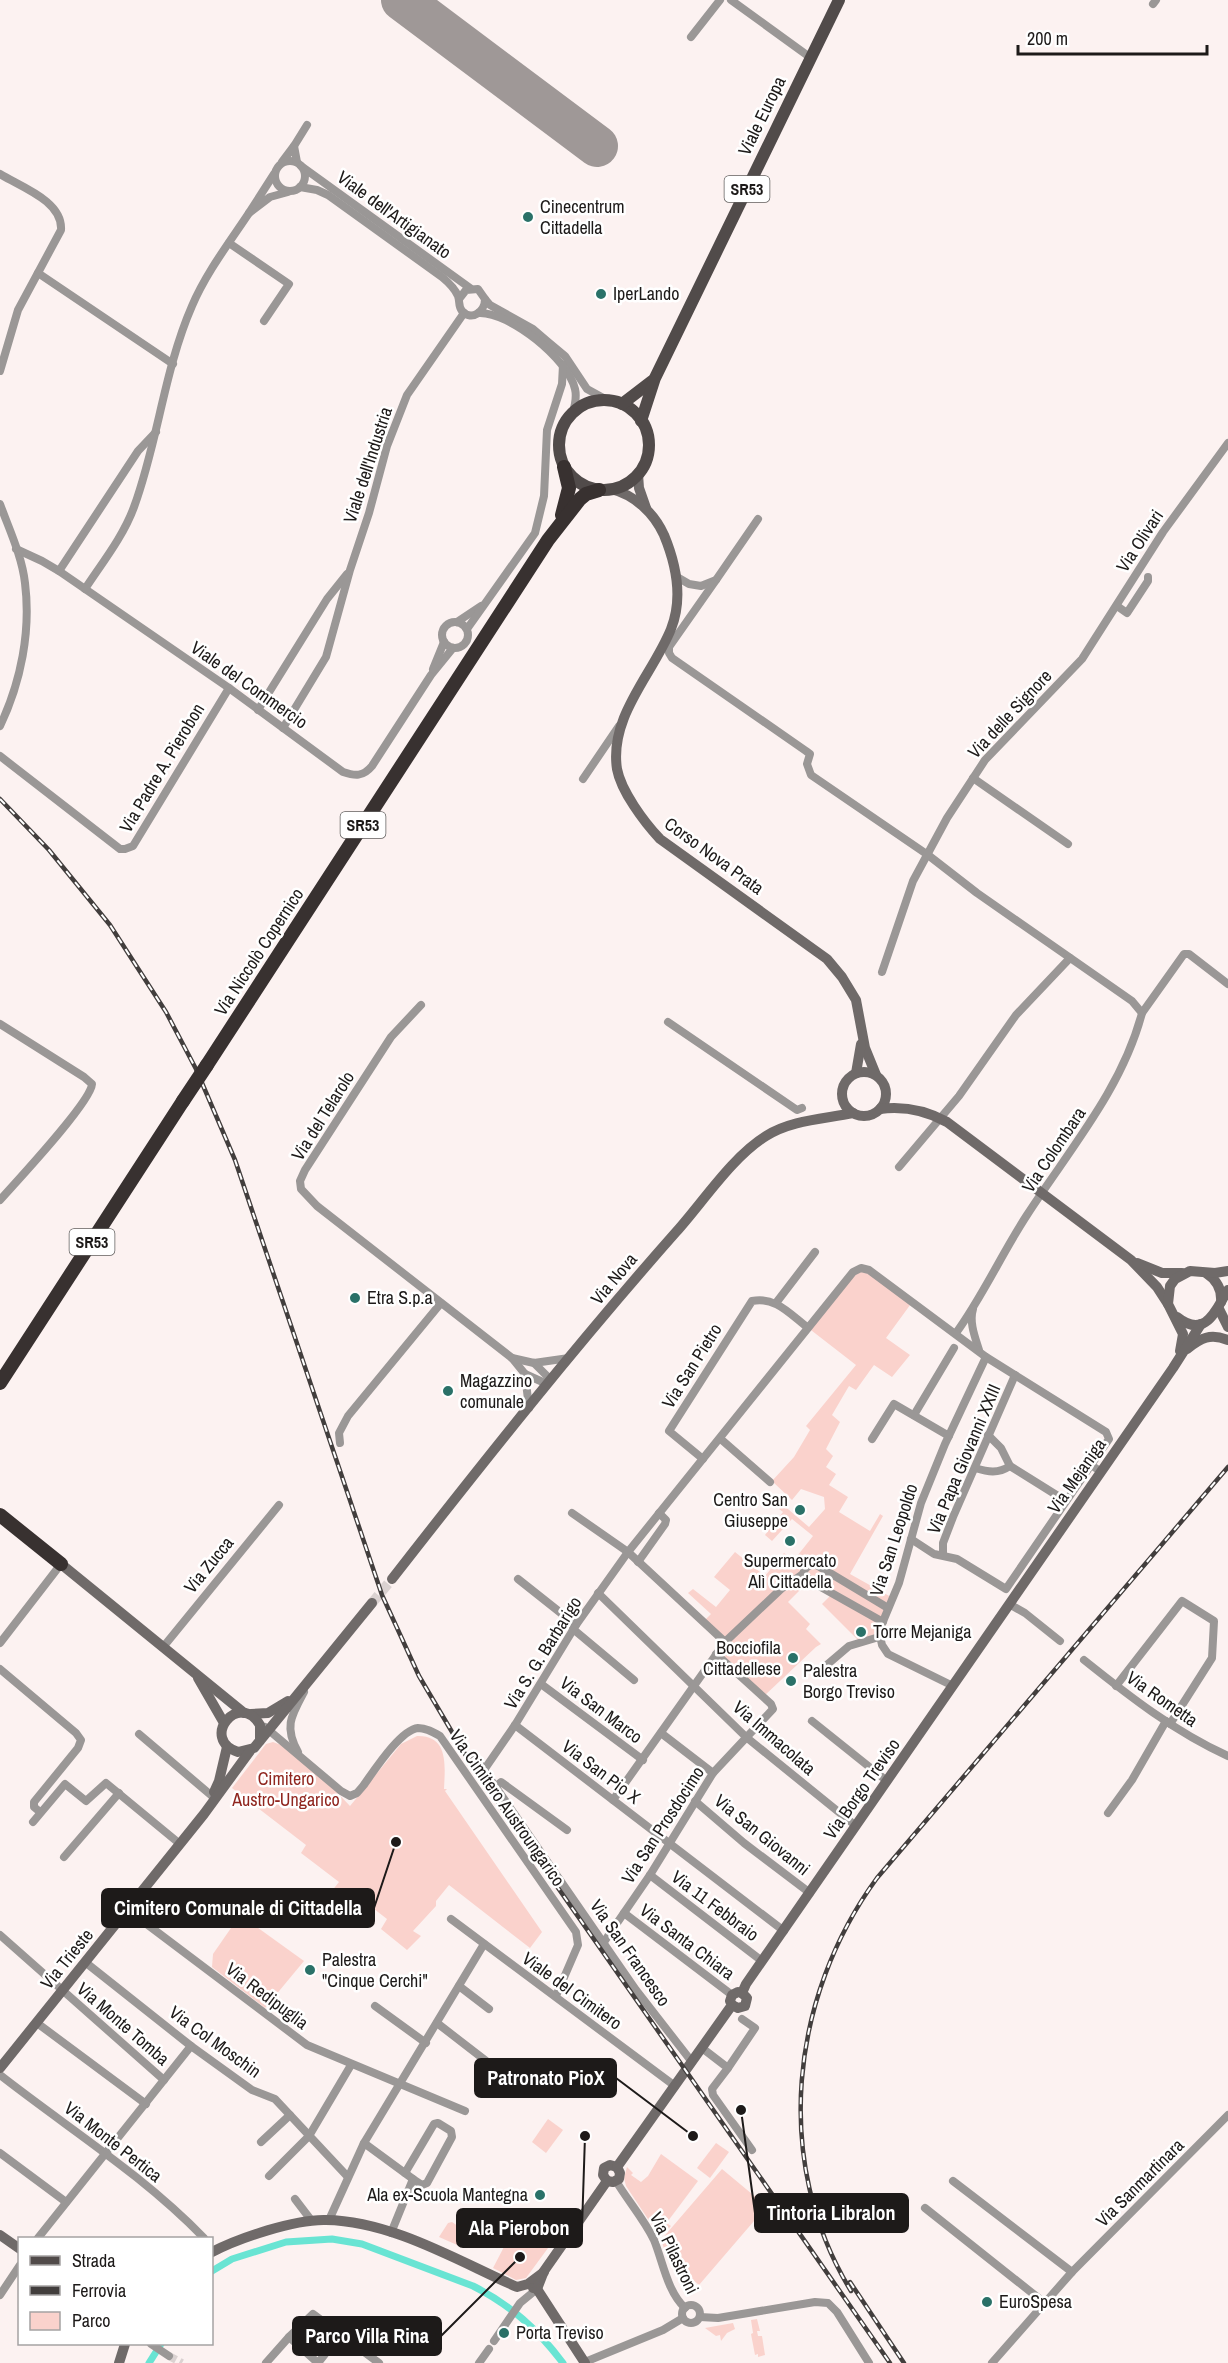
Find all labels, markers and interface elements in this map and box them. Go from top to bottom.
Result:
scale bar [1018,18,1207,56]
text: 200 m [1027,26,1068,51]
street label: Viale Europa [732,72,791,160]
street label: Viale dell'Artigianato [332,165,456,265]
road number: SR53 [724,176,770,202]
place label: Cinecentrum Cittadella [540,194,625,240]
marker: Cinecentrum Cittadella [521,210,535,224]
place label: IperLando [613,281,679,306]
marker: IperLando [594,287,608,301]
street label: Viale dell'Industria [337,404,398,526]
street label: Via Olivari [1110,505,1169,577]
street label: Viale del Commercio [186,635,313,734]
street label: Via delle Signore [962,664,1057,764]
street label: Via Padre A. Pierobon [113,698,210,837]
street label: Corso Nova Prata [659,811,769,900]
road number: SR53 [340,812,386,838]
street label: Via Niccolò Copernico [208,883,309,1020]
street label: Via del Telarolo [285,1066,360,1165]
street label: Via Colombara [1016,1102,1091,1197]
road number: SR53 [70,1229,115,1255]
street label: Via Nova [585,1247,643,1310]
place label: Etra S.p.a [367,1285,433,1310]
marker: Etra S.p.a [348,1291,362,1305]
street label: Via San Pietro [656,1319,728,1413]
place label: Magazzino comunale [460,1368,532,1414]
street label: Via Papa Giovanni XXIII [921,1380,1006,1538]
marker: Magazzino comunale [441,1384,455,1398]
street label: Via Mejaniga [1041,1433,1112,1518]
street label: Via San Leopoldo [864,1480,924,1599]
place label: Centro San Giuseppe [713,1487,788,1533]
marker: Centro San Giuseppe [793,1503,807,1517]
street label: Via Zucca [178,1531,239,1598]
marker: Supermercato Alì Cittadella [783,1534,797,1548]
place label: Supermercato Alì Cittadella [744,1548,836,1594]
street label: Via S. G. Barbarigo [498,1592,587,1714]
place label: Torre Mejaniga [873,1619,971,1644]
marker: Torre Mejaniga [854,1625,868,1639]
place label: Bocciofila Cittadellese [703,1635,781,1681]
marker: Bocciofila Cittadellese [786,1651,800,1665]
place label: Palestra Borgo Treviso [803,1658,895,1704]
street label: Via Rometta [1122,1665,1203,1732]
street label: Via San Marco [555,1670,648,1749]
marker: Palestra Borgo Treviso [784,1674,798,1688]
street label: Via Immacolata [728,1695,821,1781]
street label: Via Cimitero Austroungarico [444,1724,571,1891]
street label: Via Borgo Treviso [818,1733,906,1844]
street label: Via San Pio X [557,1734,646,1810]
street label: Via San Prosdocimo [615,1761,710,1888]
park label: Cimitero Austro-Ungarico [231,1766,340,1812]
street label: Via San Giovanni [709,1788,815,1881]
street label: Via 11 Febbraio [666,1864,764,1947]
callout: Cimitero Comunale di Cittadella [102,1889,374,1927]
text: Cimitero Comunale di Cittadella [114,1894,362,1921]
street label: Via San Francesco [584,1894,677,2011]
street label: Via Santa Chiara [635,1898,740,1986]
street label: Via Trieste [35,1923,99,1994]
street label: Viale del Cimitero [517,1946,627,2035]
place label: Palestra "Cinque Cerchi" [322,1947,428,1993]
street label: Via Redipuglia [221,1956,314,2035]
marker: Palestra "Cinque Cerchi" [303,1963,317,1977]
street label: Via Monte Tomba [72,1976,175,2071]
street label: Via Col Moschin [164,2000,266,2083]
callout: Patronato PioX [475,2059,616,2097]
text: Patronato PioX [487,2064,605,2091]
street label: Via Monte Pertica [59,2095,167,2188]
street label: Via Sanmartinara [1090,2133,1189,2232]
place label: Ala ex-Scuola Mantegna [366,2182,528,2207]
marker: Ala ex-Scuola Mantegna [533,2188,547,2202]
callout: Tintoria Libralon [755,2194,908,2232]
text: Tintoria Libralon [766,2199,896,2226]
street label: Via Pilastroni [644,2208,705,2298]
callout: Ala Pierobon [457,2209,582,2247]
text: Ala Pierobon [468,2214,570,2241]
legend [18,2237,213,2345]
text: Strada [72,2248,116,2273]
text: Ferrovia [72,2278,126,2303]
place label: EuroSpesa [999,2289,1072,2314]
marker: EuroSpesa [980,2295,994,2309]
text: Parco [72,2308,111,2333]
callout: Parco Villa Rina [293,2317,441,2355]
place label: Porta Treviso [516,2320,604,2345]
text: Parco Villa Rina [305,2322,429,2349]
marker: Porta Treviso [497,2326,511,2340]

